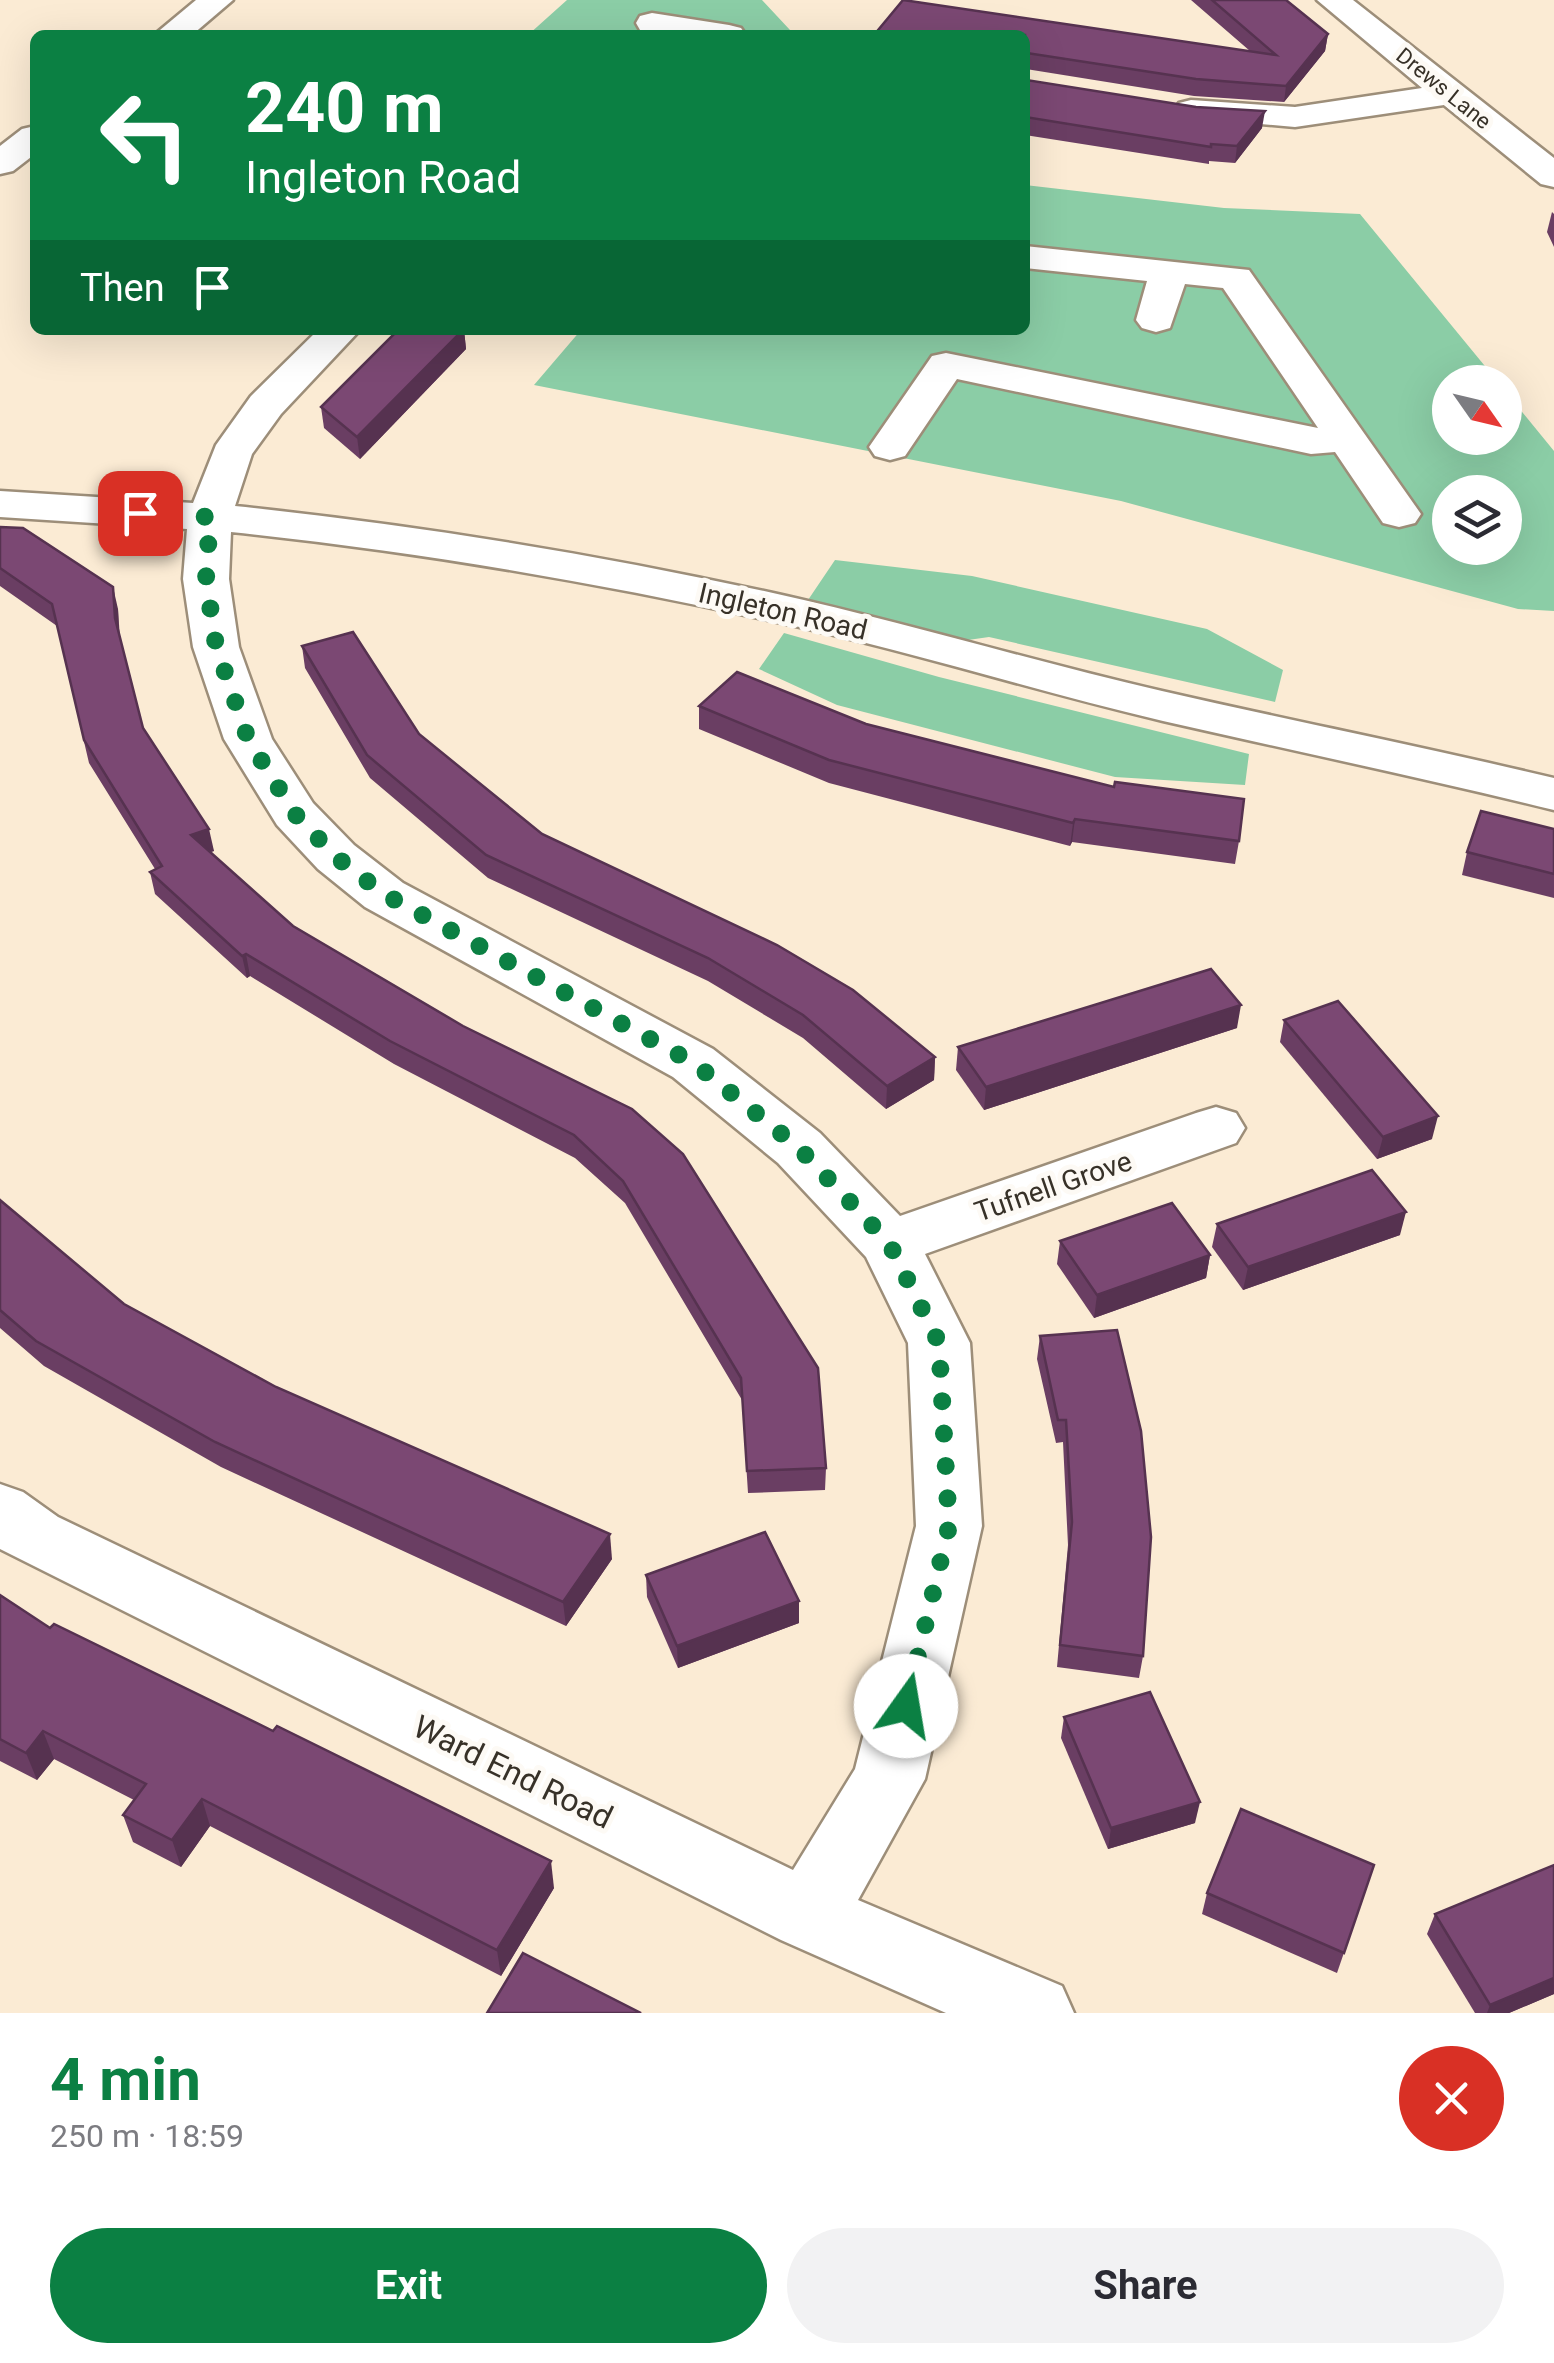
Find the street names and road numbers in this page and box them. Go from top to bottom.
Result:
street label: Drews Lane [1391,43,1496,134]
street label: Ingleton Road [695,576,870,647]
street label: Tufnell Grove [970,1144,1136,1229]
street label: Ward End Road [407,1707,619,1837]

